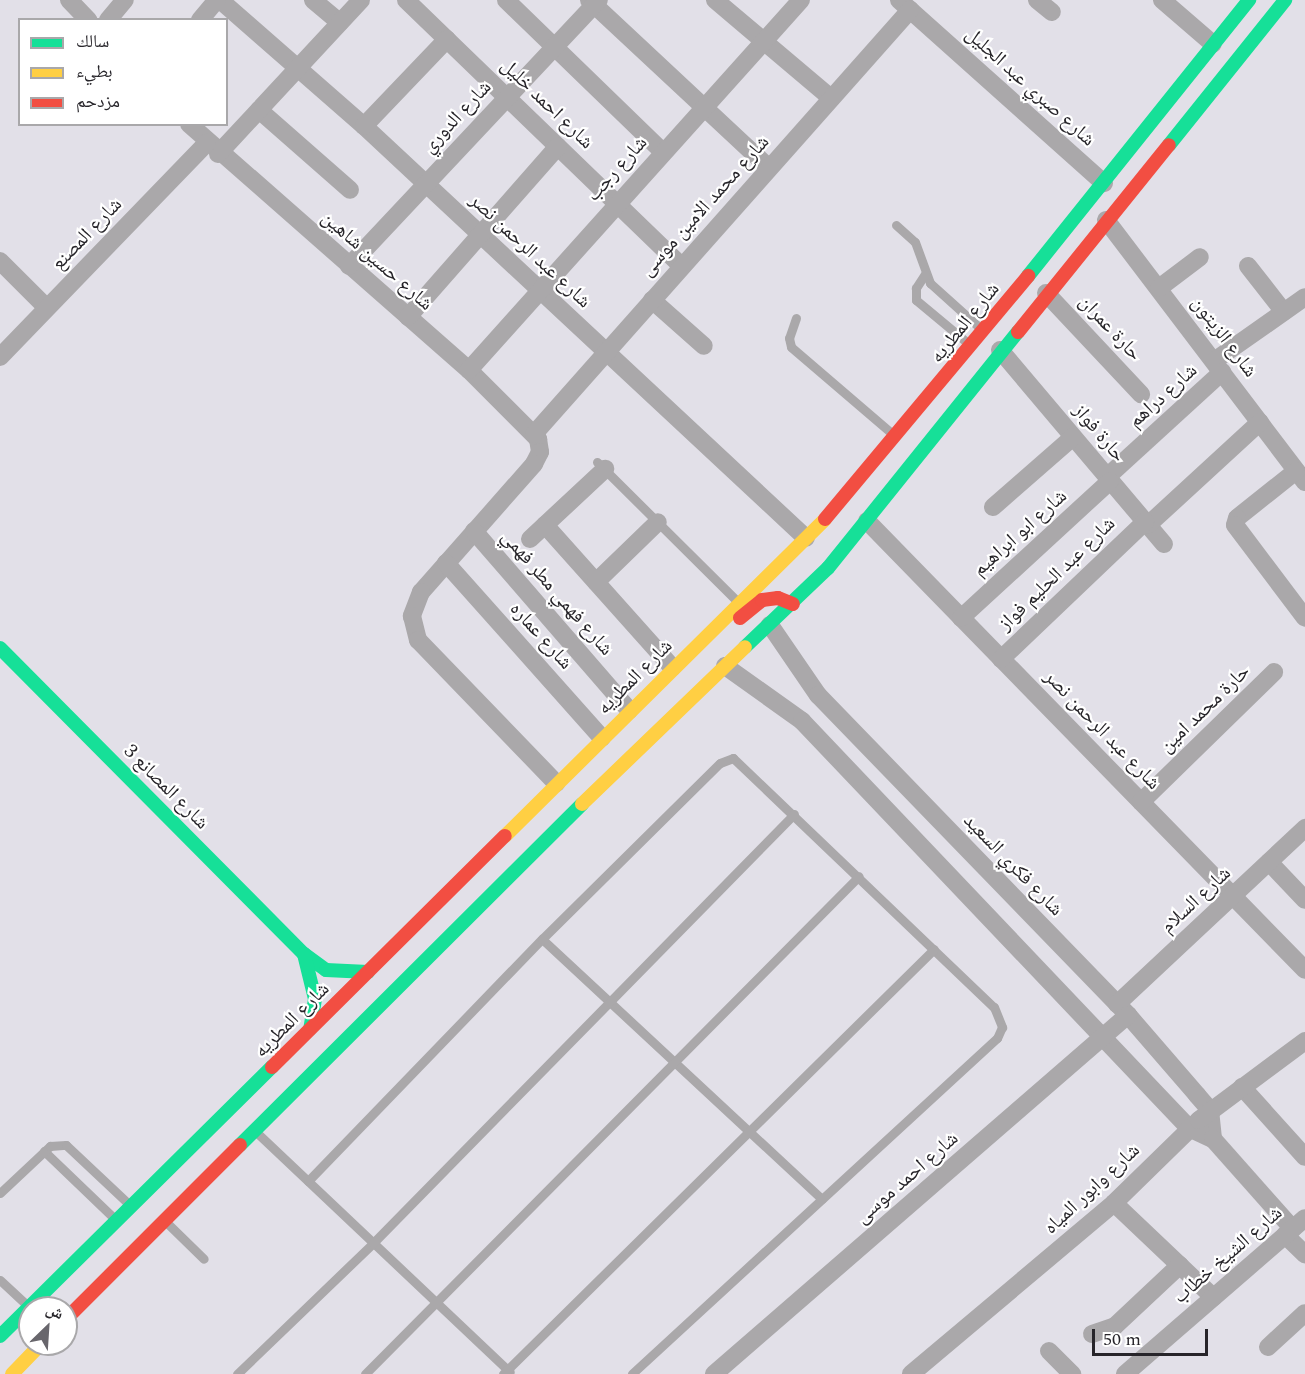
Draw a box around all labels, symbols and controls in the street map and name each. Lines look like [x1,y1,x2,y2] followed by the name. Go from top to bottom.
[18,18,228,126] legend
[960,22,1100,152] street label: شارع صبري عبد الجليل
[76,28,109,55] text: سالك
[496,54,598,154] street label: شارع احمد خليل
[76,58,113,85] text: بطيء
[417,76,497,158] street label: شارع الدوري
[76,88,120,115] text: مزدحم
[635,130,775,282] street label: شارع محمد الامين موسى
[581,131,653,207] street label: شارع رجب
[464,189,596,313] street label: شارع عبد الرحمن نصر
[47,193,127,275] street label: شارع المصنع
[316,206,438,316] street label: شارع حسين شاهين
[925,278,1005,368] street label: شارع المطريه
[1073,290,1147,366] street label: حارة عمران
[1186,292,1262,382] street label: شارع الزيتون
[1124,359,1202,433] street label: شارع دراهم
[1068,399,1130,467] street label: حارة فواز
[968,484,1072,582] street label: شارع ابو ابراهيم
[993,512,1121,636] street label: شارع عبد الحليم فواز
[496,525,618,661] street label: شارع فهمي مطر فهمي
[505,597,577,675] street label: شارع عماره
[592,634,678,720] street label: شارع المطريه
[1155,660,1255,758] street label: حارة محمد امين
[1039,665,1165,795] street label: شارع عبد الرحمن نصر
[118,739,214,835] street label: شارع المصانع 3
[958,809,1068,921] street label: شارع فكري السعيد
[1156,861,1236,939] street label: شارع السلام
[249,977,335,1063] street label: شارع المطريه
[851,1127,963,1229] street label: شارع احمد موسى
[1039,1138,1145,1240] street label: شارع وابور المياه
[1169,1201,1287,1309] street label: شارع الشيخ خطاب
[18,1296,78,1356] north arrow
[42,1297,68,1326] text: ش
[1095,1317,1210,1355] scale bar
[1103,1326,1141,1353] text: 50 m

